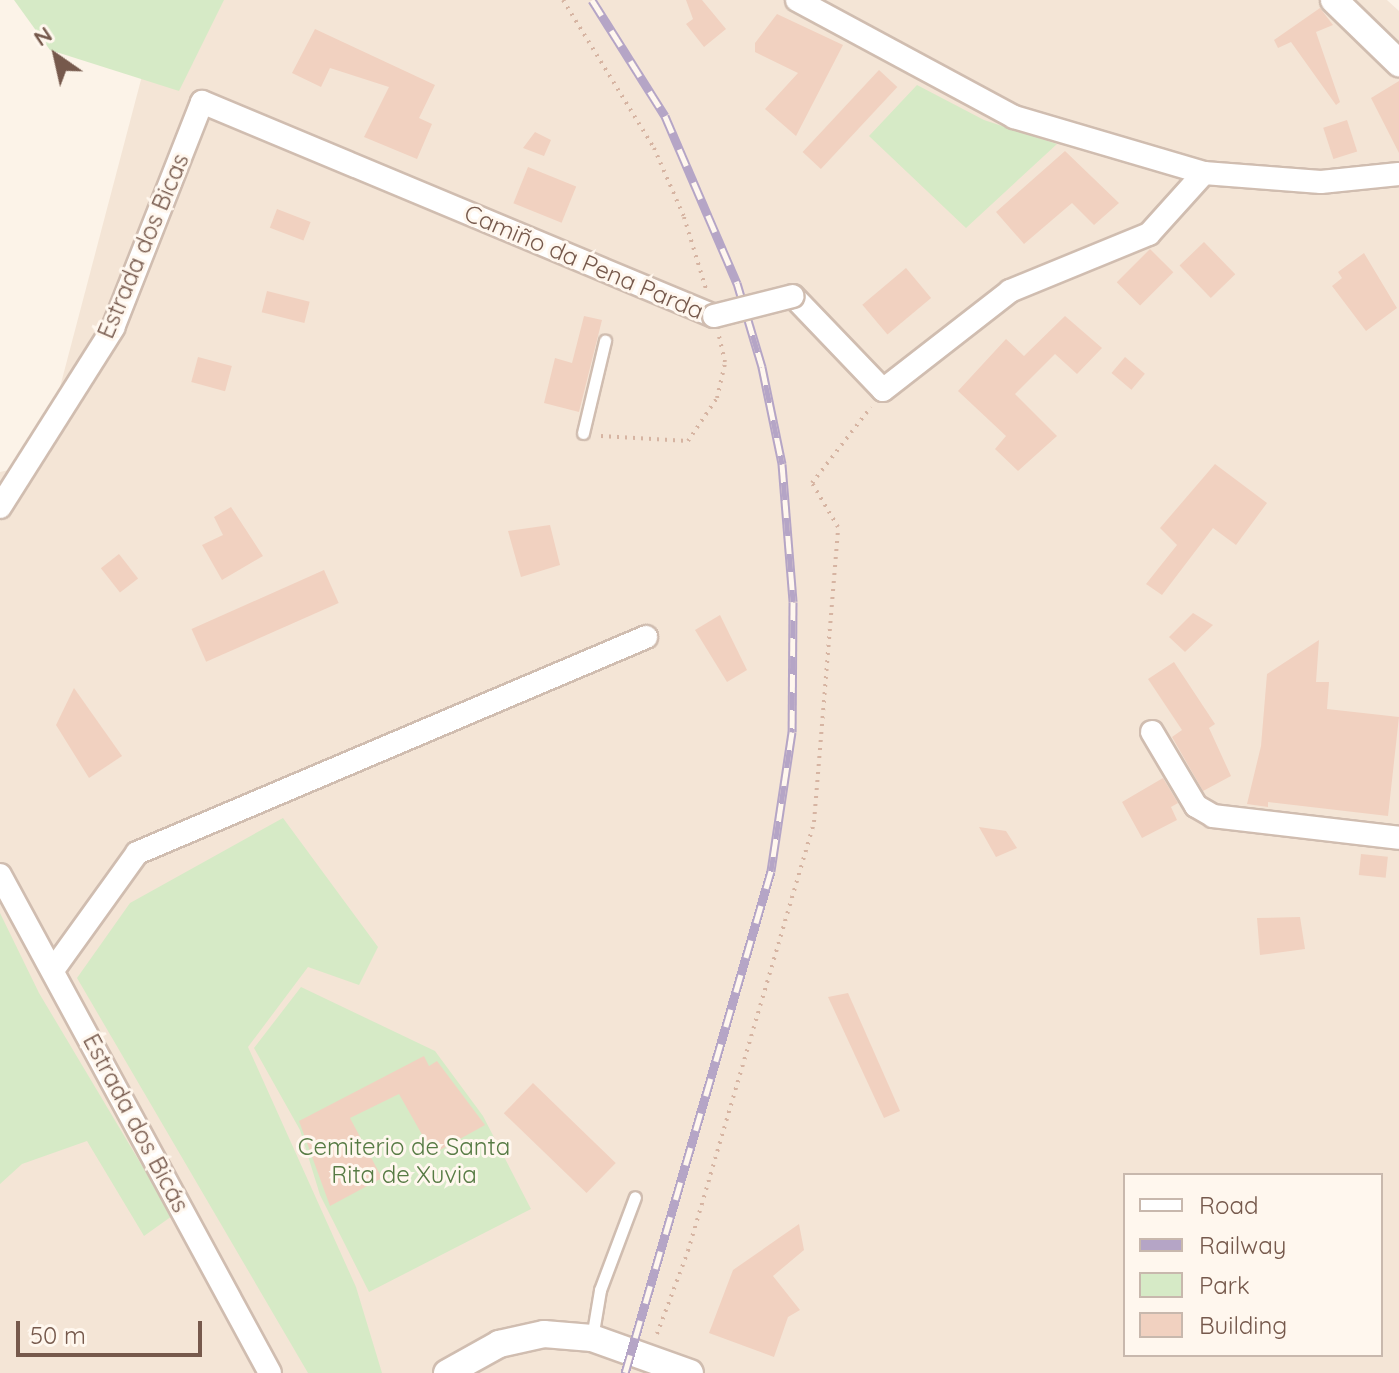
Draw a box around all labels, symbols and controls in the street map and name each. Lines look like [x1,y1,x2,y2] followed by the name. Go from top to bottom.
[16,16,96,96] north arrow
[28,20,57,52] text: N
[91,149,195,343] street label: Estrada dos Bicas
[460,199,708,325] street label: Camiño da Pena Parda
[77,1029,195,1217] street label: Estrada dos Bicás
[298,1133,510,1189] park label: Cemiterio de Santa Rita de Xuvia
[1123,1173,1383,1357] legend
[1199,1190,1259,1220] text: Road
[1199,1230,1286,1260] text: Railway
[1199,1270,1250,1300] text: Park
[20,1305,206,1355] scale bar
[1199,1310,1287,1340] text: Building
[30,1320,86,1350] text: 50 m

